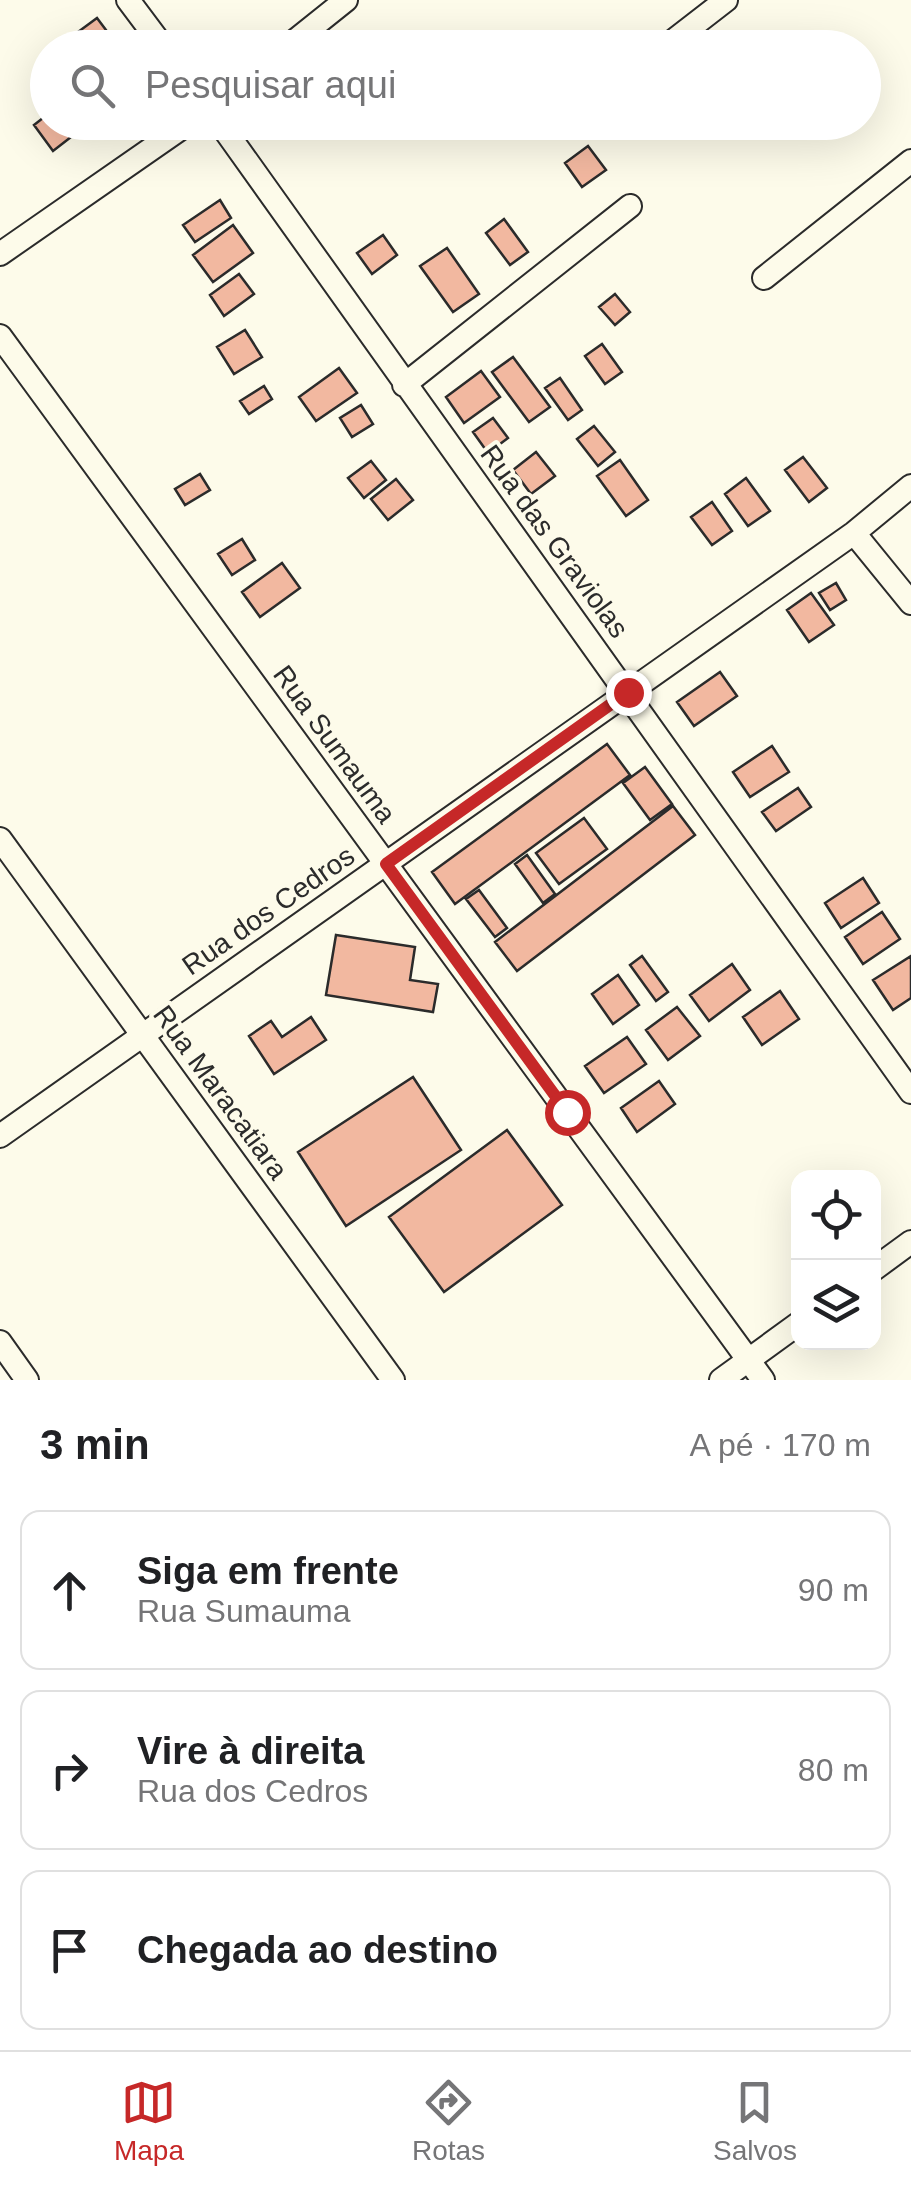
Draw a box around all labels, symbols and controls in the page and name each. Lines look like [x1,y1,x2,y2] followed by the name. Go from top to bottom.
[30,30,881,140] search box
[65,58,120,113] icon: search
[145,64,396,106] text: Pesquisar aqui
[474,439,635,644] street label: Rua das Graviolas
[267,660,402,829] street label: Rua Sumauma
[606,670,652,716] route end
[177,840,360,981] street label: Rua dos Cedros
[147,999,294,1185] street label: Rua Maracatiara
[545,1090,591,1136] route start
[791,1170,881,1350] map controls
[791,1170,881,1260] button: locate
[791,1260,881,1350] button: layers
[40,1421,150,1468] text: 3 min
[690,1427,871,1463] text: A pé · 170 m
[137,1550,399,1592] text: Siga em frente
[42,1563,97,1618] icon: ahead
[798,1572,869,1608] text: 90 m
[137,1593,350,1629] text: Rua Sumauma
[137,1730,364,1772] text: Vire à direita
[42,1743,97,1798] icon: right
[798,1752,869,1788] text: 80 m
[137,1773,368,1809] text: Rua dos Cedros
[42,1923,97,1978] icon: arrive
[137,1929,498,1971] text: Chegada ao destino
[114,2075,184,2167] tab: Mapa
[412,2075,485,2167] tab: Rotas
[713,2075,797,2167] tab: Salvos

